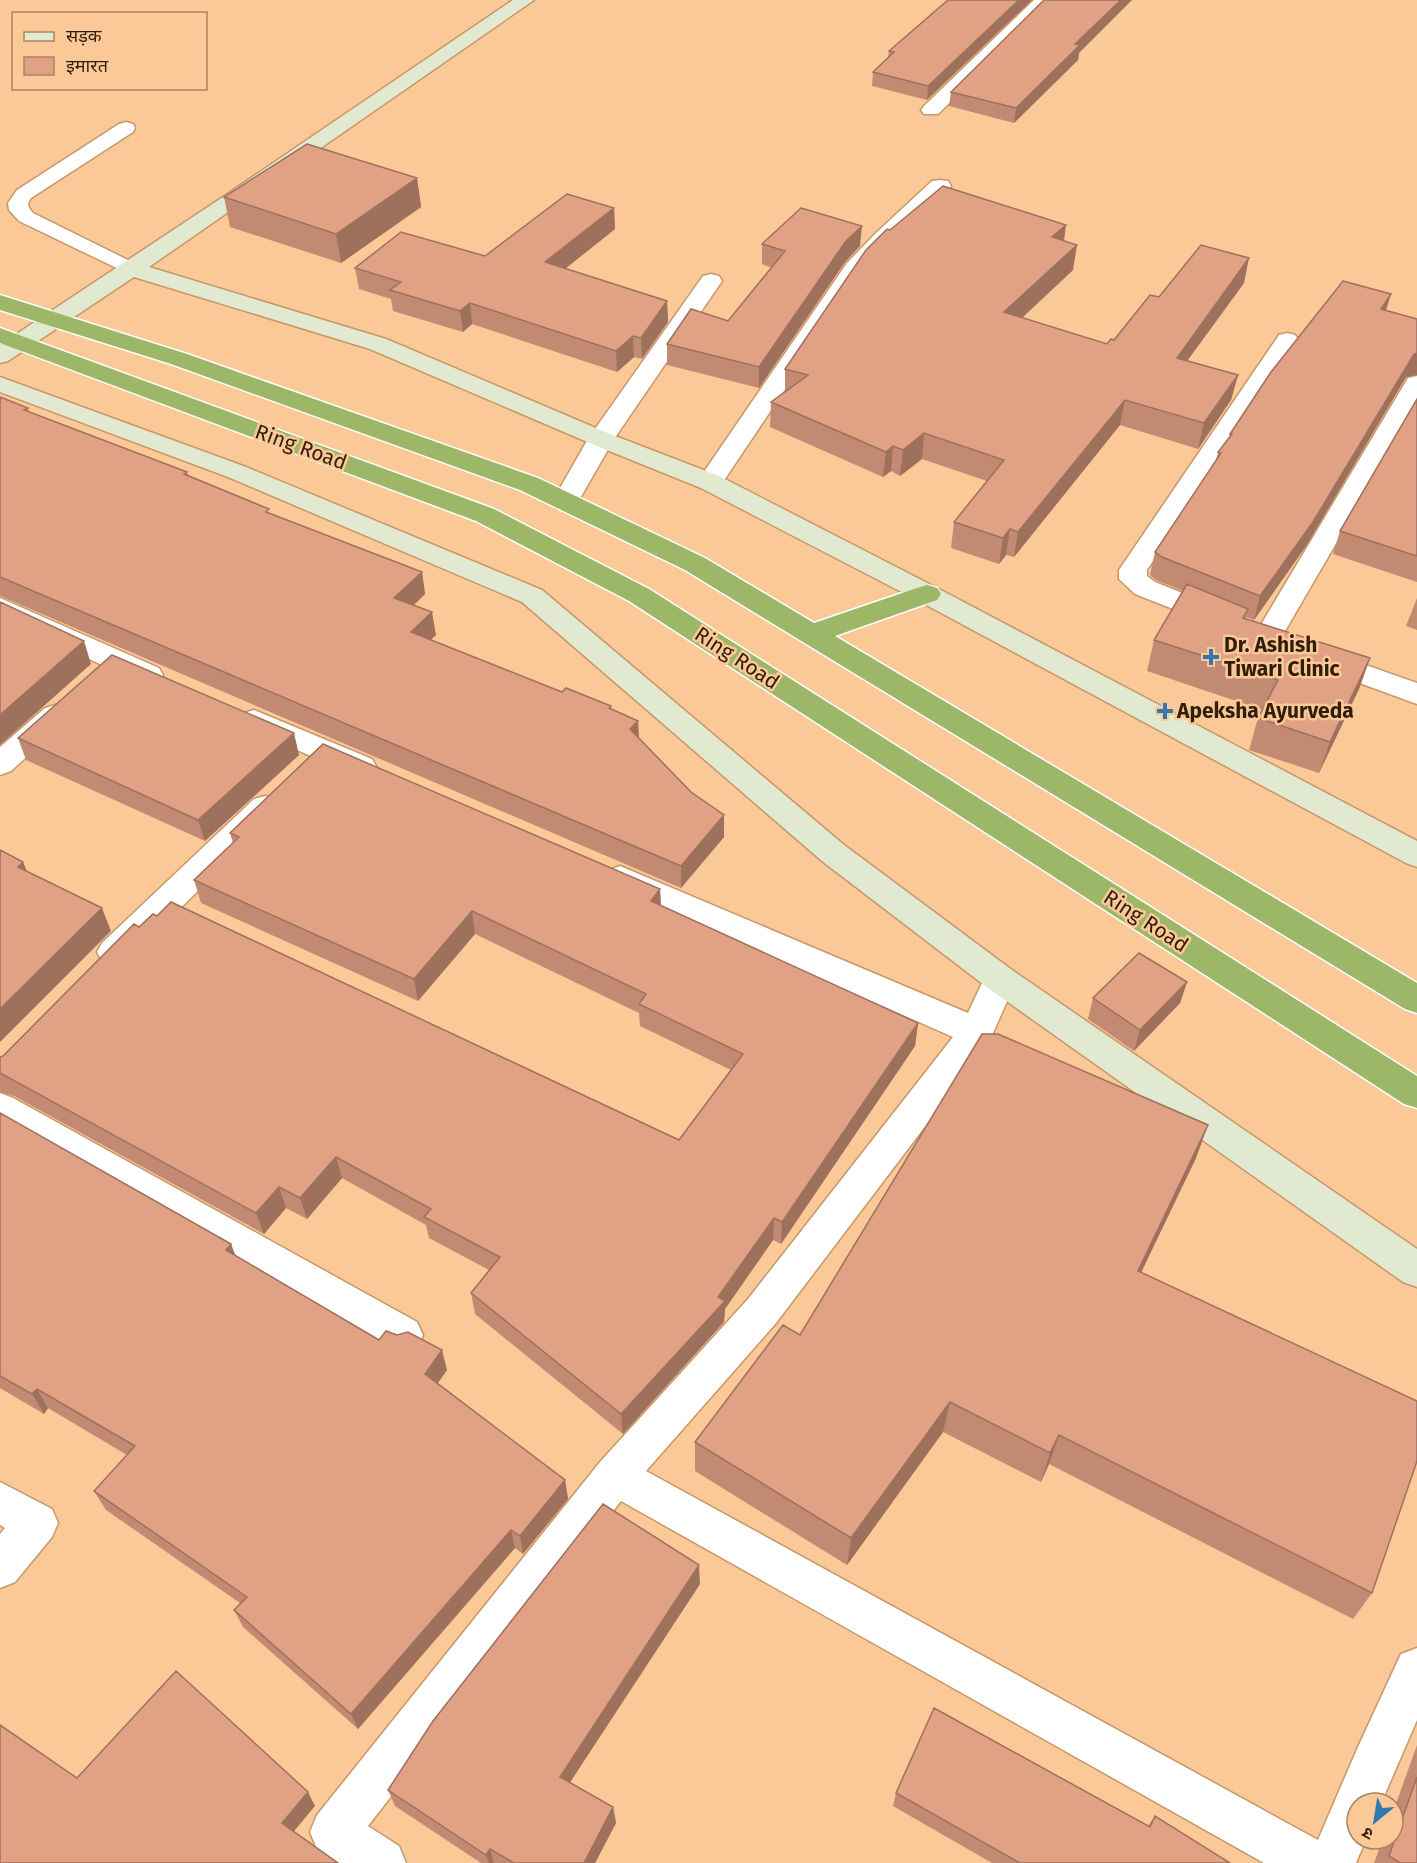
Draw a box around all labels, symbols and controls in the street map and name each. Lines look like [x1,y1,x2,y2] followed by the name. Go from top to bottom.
[12,12,207,90] legend
[66,25,103,47] text: सड़क
[66,55,109,77] text: इमारत
[252,418,350,476] street label: Ring Road
[690,621,784,695] street label: Ring Road
[1224,632,1340,682] place label: Dr. Ashish Tiwari Clinic
[1202,648,1220,666] marker: Dr. Ashish Tiwari Clinic
[1176,698,1354,724] place label: Apeksha Ayurveda
[1158,704,1172,718] marker: Apeksha Ayurveda
[1099,884,1193,958] street label: Ring Road
[1345,1791,1405,1851] north arrow
[1358,1823,1377,1844] text: उ

